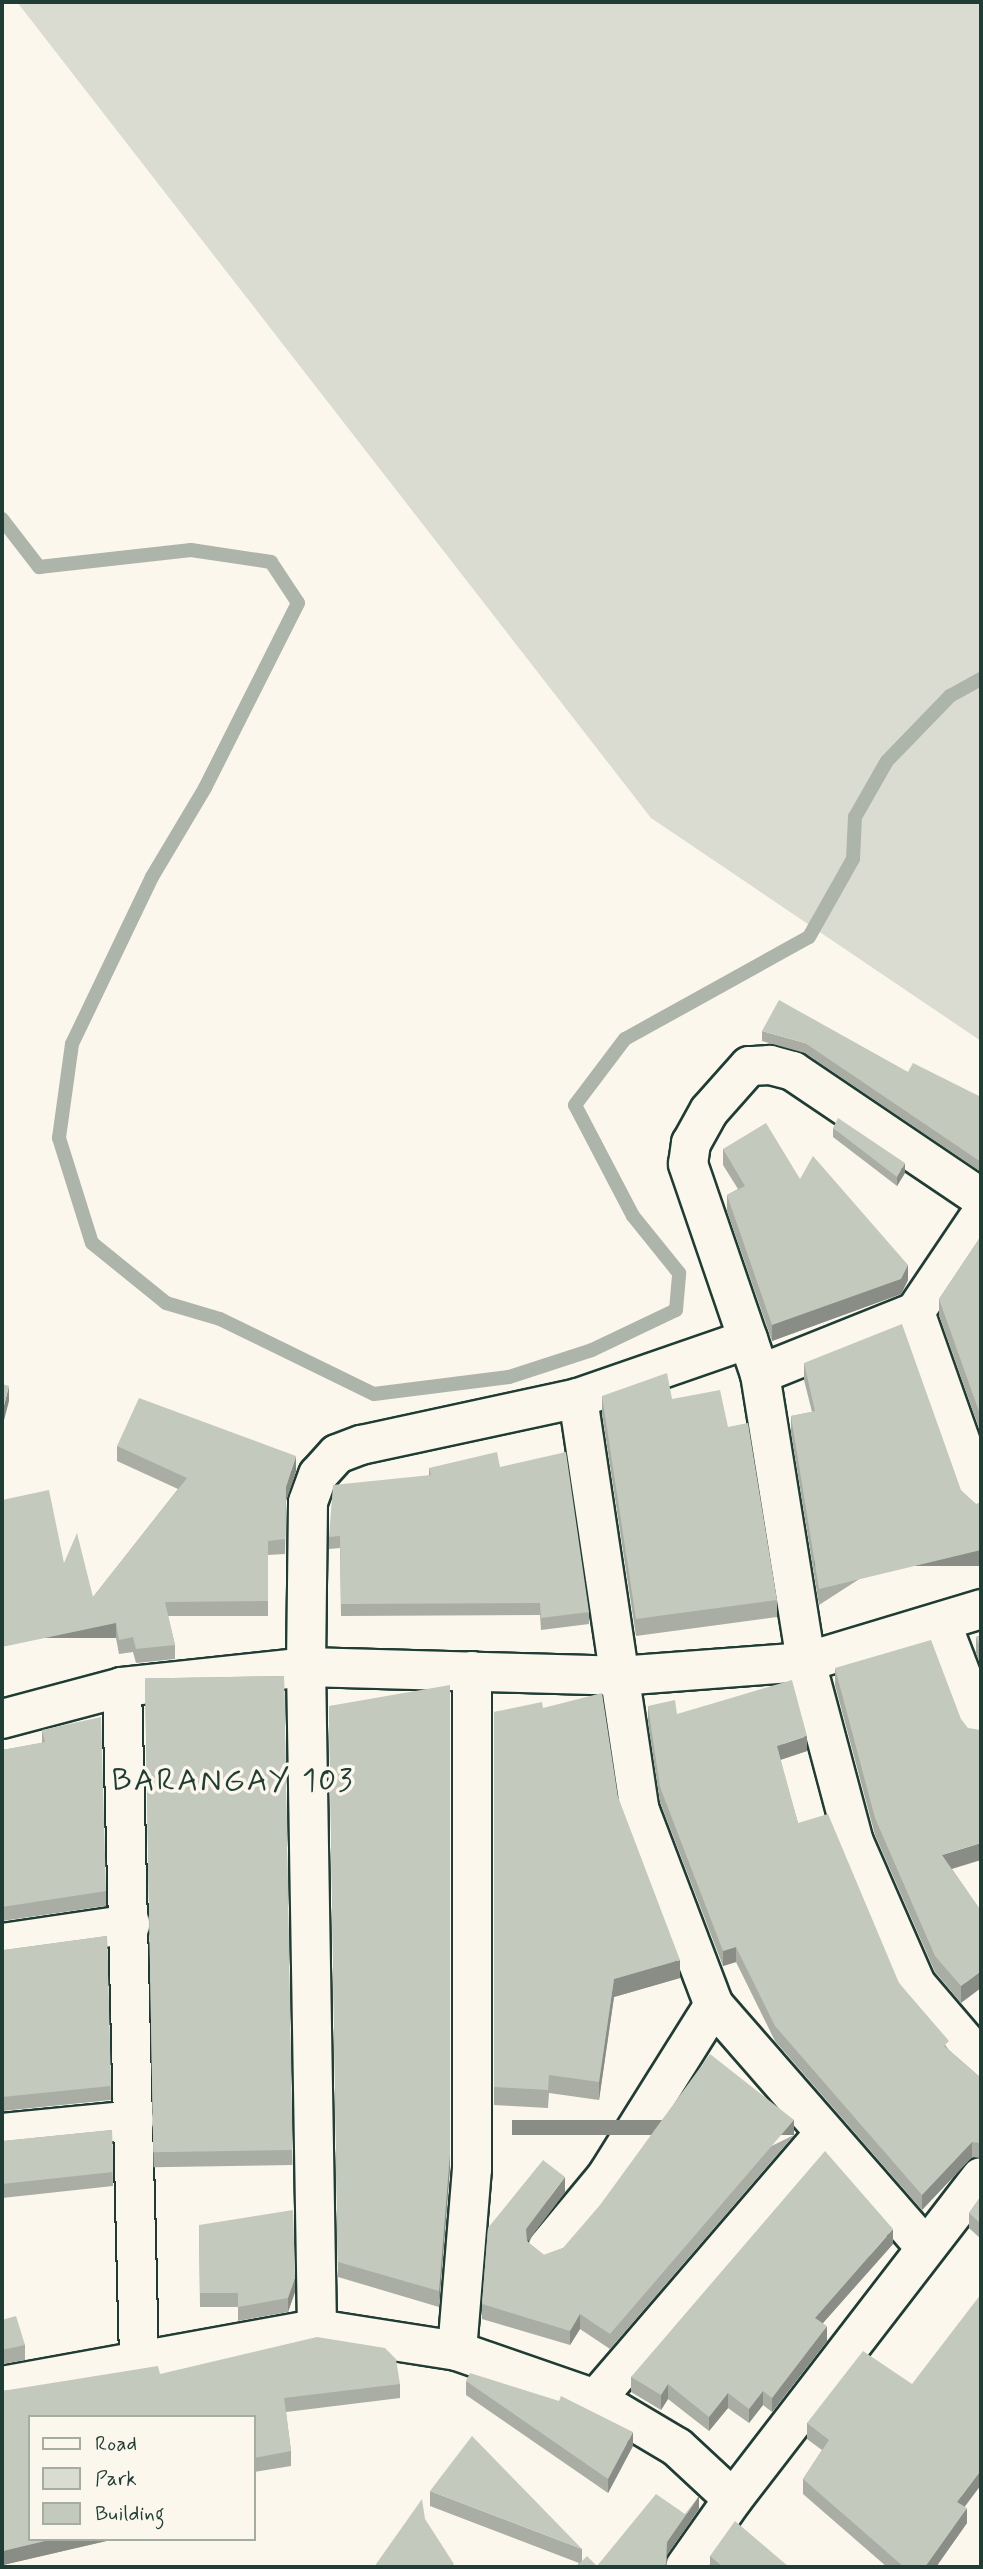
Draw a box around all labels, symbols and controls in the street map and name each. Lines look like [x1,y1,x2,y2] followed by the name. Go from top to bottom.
[116,1762,350,1800] district label: BARANGAY 103
[28,2415,256,2541] legend
[95,2430,137,2458] text: Road
[95,2465,137,2493] text: Park
[95,2500,165,2528] text: Building

